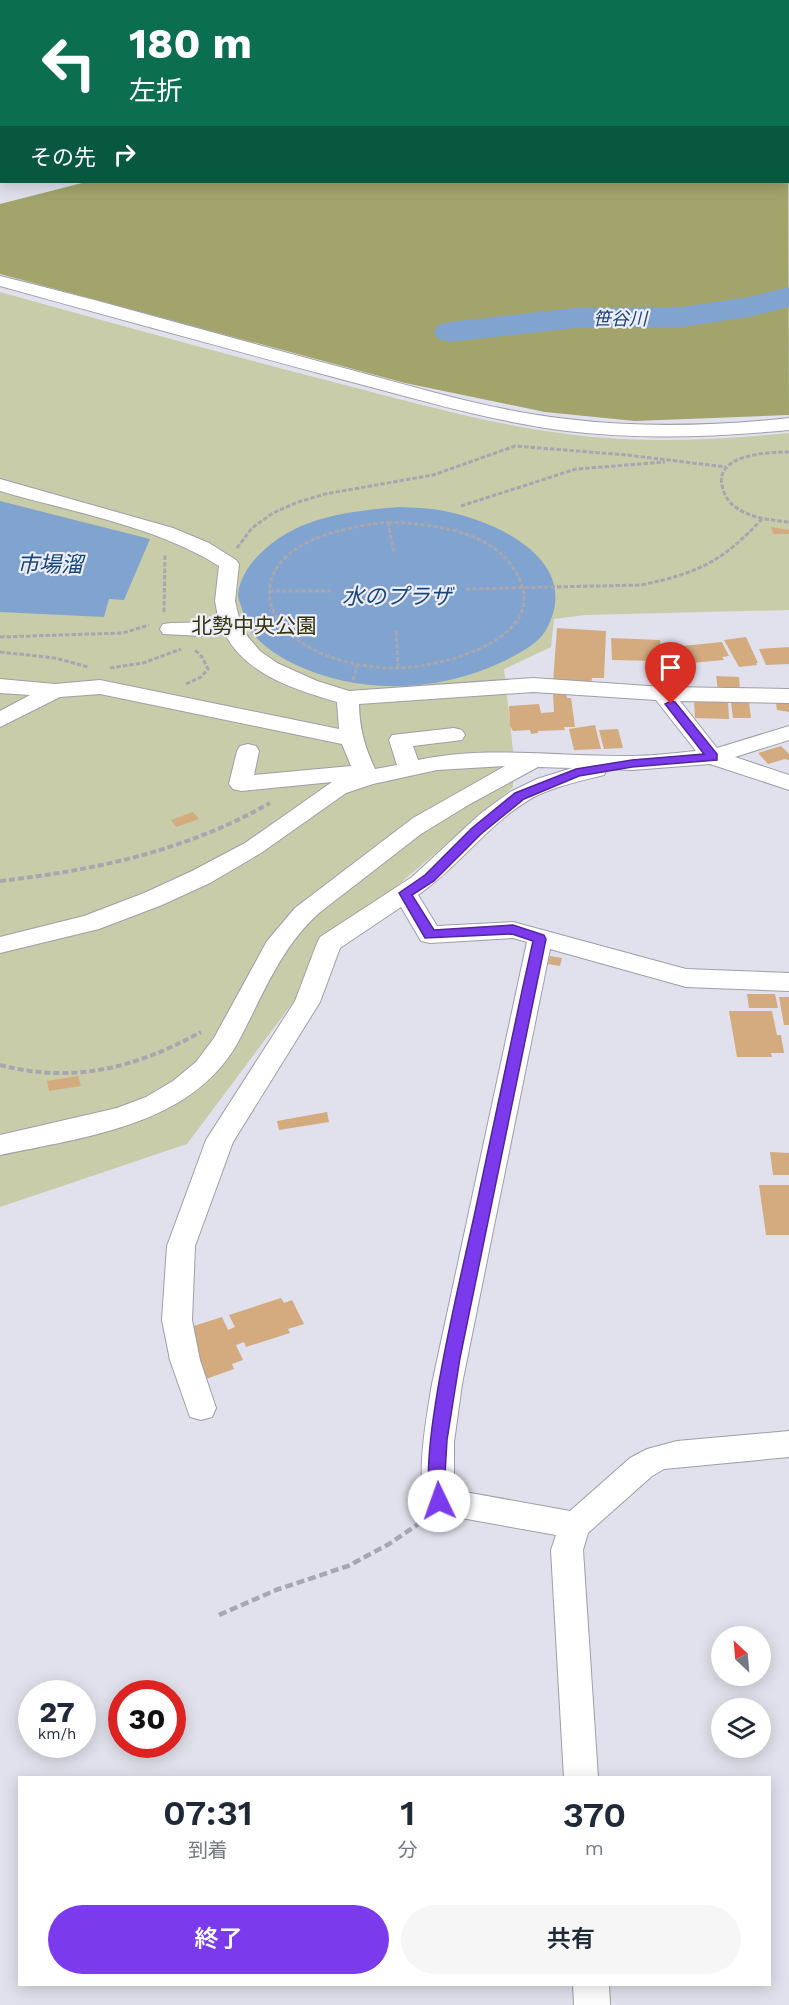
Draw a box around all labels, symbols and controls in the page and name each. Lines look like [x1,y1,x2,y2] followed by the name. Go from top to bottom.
[129,19,252,68] text: 180 m
[30,24,108,102] icon: left
[129,75,183,107] text: 左折
[108,138,141,171] icon: right
[30,145,96,170] text: その先
[593,308,649,329] water label: 笹谷川
[17,552,86,577] water label: 市場溜
[342,584,455,609] water label: 水のプラザ
[191,613,317,638] park label: 北勢中央公園
[645,642,696,704] pin
[654,651,687,684] icon: arrive
[407,1469,471,1533] position arrow
[711,1626,771,1686] north arrow
[711,1626,771,1758] map controls
[108,1680,186,1758] speed limit sign: 30
[39,1694,75,1729] text: 27
[711,1698,771,1758] button: layers
[38,1725,76,1743] text: km/h
[163,1792,253,1834] text: 07:31
[400,1792,415,1834] text: 1
[563,1794,626,1836] text: 370
[585,1836,604,1860] text: m
[188,1838,228,1862] text: 到着
[398,1838,418,1862] text: 分
[48,1905,389,1974] button: 終了
[401,1905,741,1974] button: 共有

